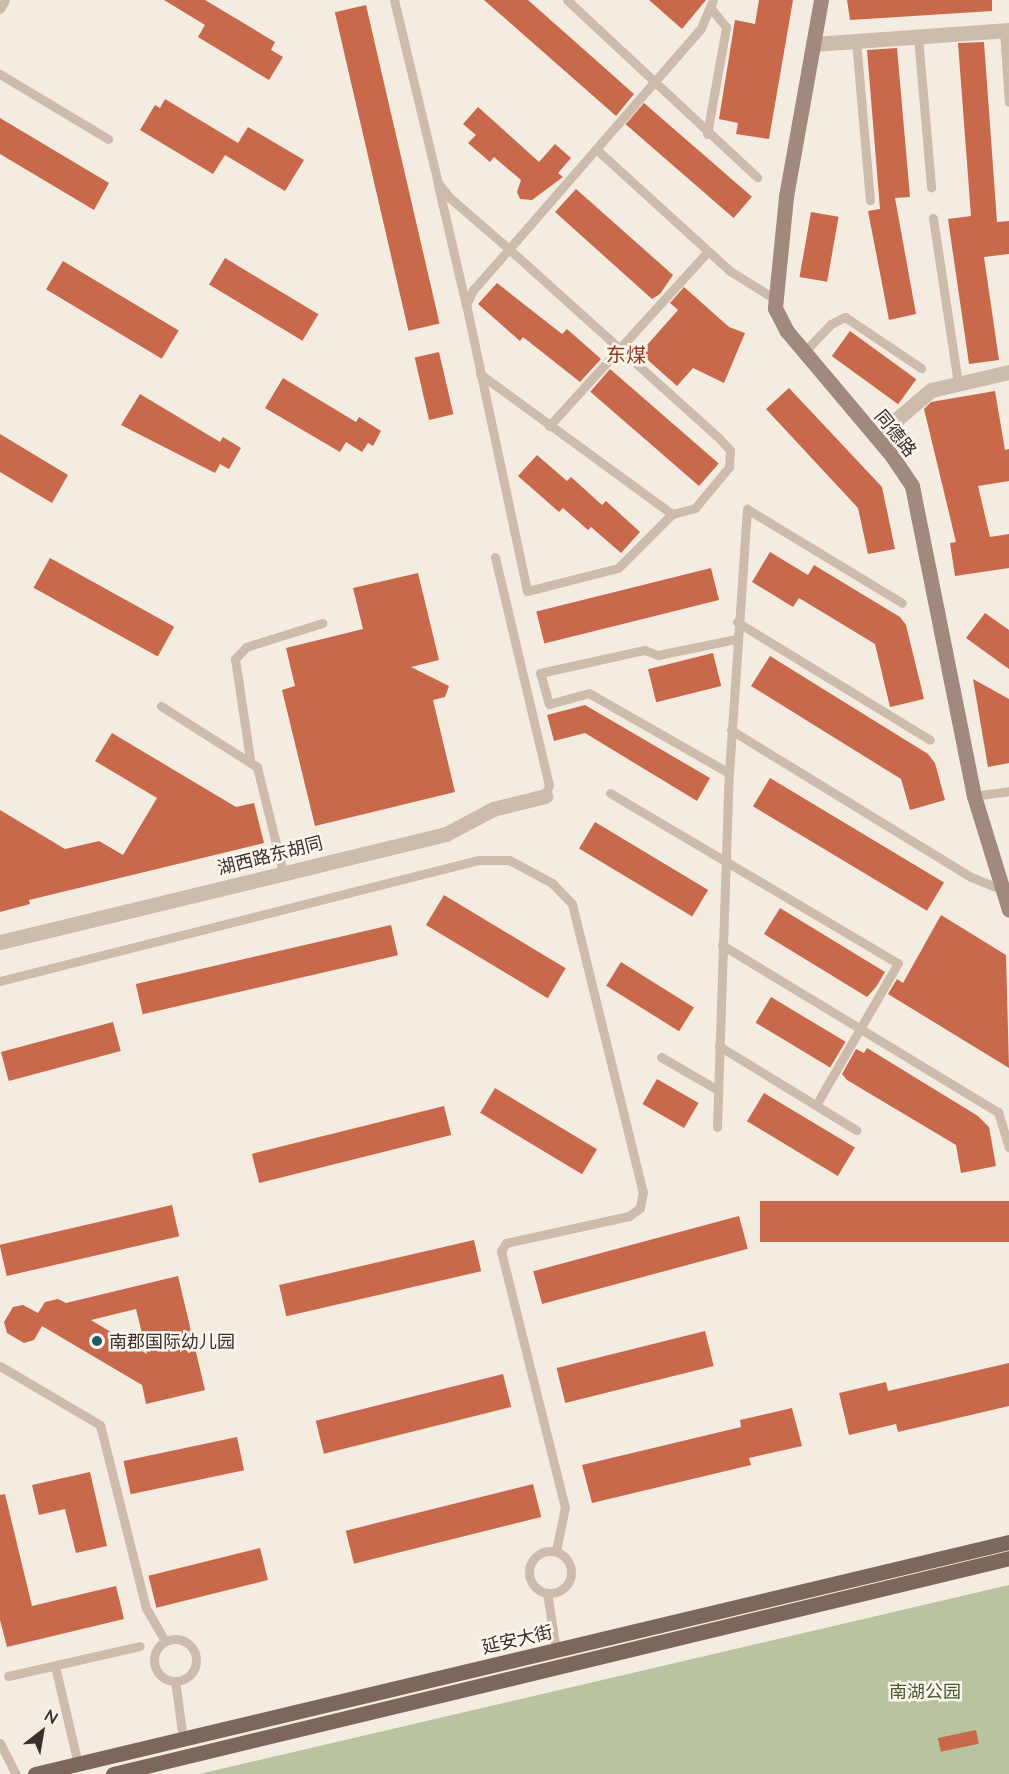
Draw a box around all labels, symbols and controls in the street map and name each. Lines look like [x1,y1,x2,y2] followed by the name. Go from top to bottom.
[606,342,646,366] district label: 东煤
[871,405,921,461] street label: 同德路
[215,831,325,879] street label: 湖西路东胡同
[109,1330,235,1352] place label: 南郡国际幼儿园
[90,1334,104,1348] marker: 南郡国际幼儿园
[479,1620,555,1658] street label: 延安大街
[889,1680,961,1702] park label: 南湖公园
[12,1702,72,1762] north arrow
[41,1705,62,1727] text: N

